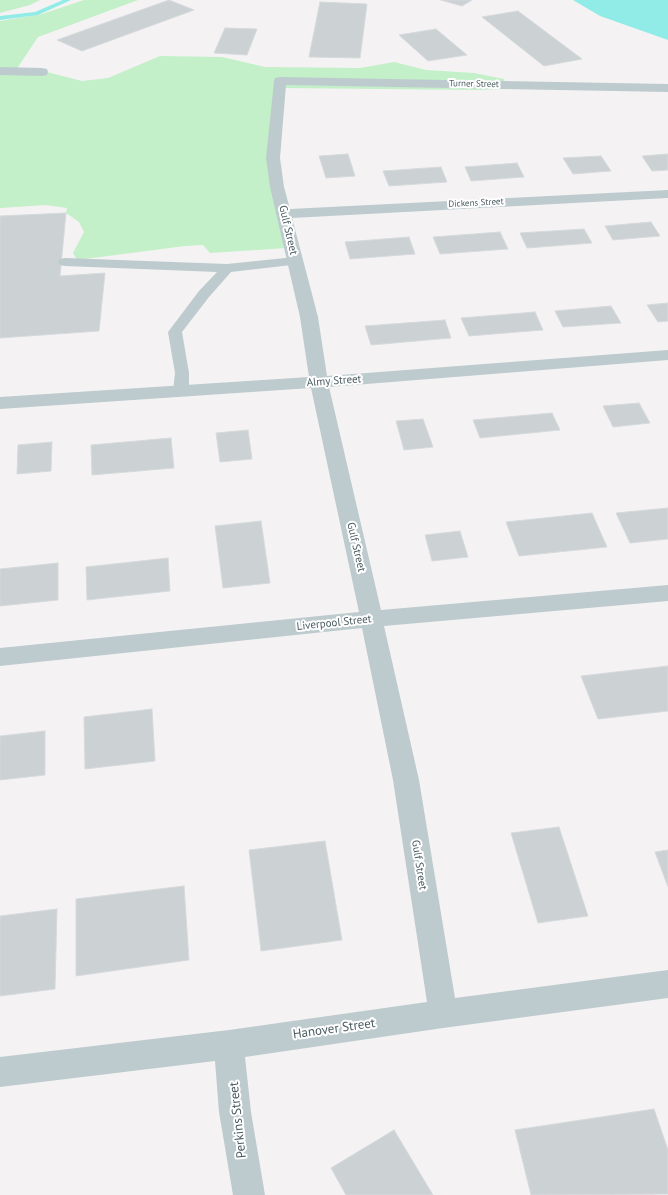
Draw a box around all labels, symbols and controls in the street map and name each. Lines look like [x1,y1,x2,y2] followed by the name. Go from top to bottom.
[449,78,499,90] street label: Turner Street
[448,196,504,210] street label: Dickens Street
[276,204,300,256] street label: Gulf Street
[306,373,362,389] street label: Almy Street
[344,521,368,573] street label: Gulf Street
[296,613,372,633] street label: Liverpool Street
[409,839,429,891] street label: Gulf Street
[292,1016,376,1042] street label: Hanover Street
[226,1081,250,1159] street label: Perkins Street

